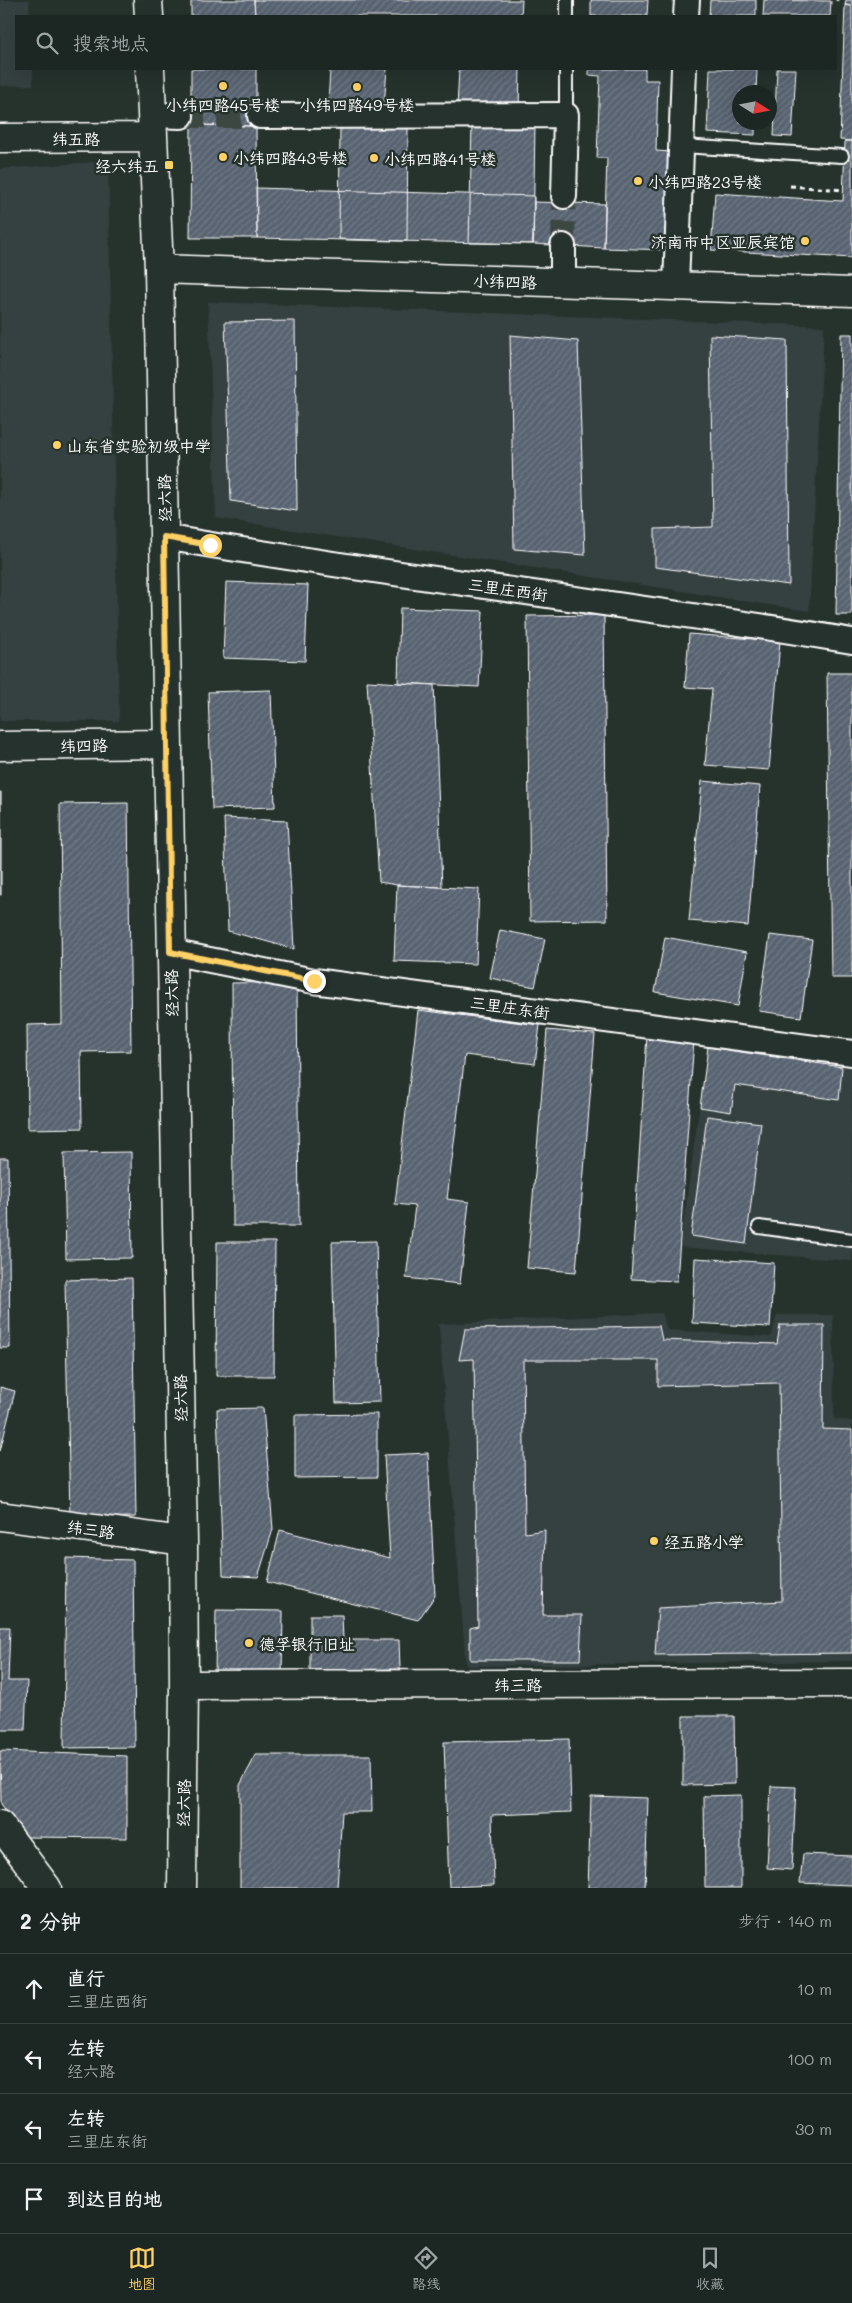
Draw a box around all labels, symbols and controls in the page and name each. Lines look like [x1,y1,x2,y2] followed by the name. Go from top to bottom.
[15,15,837,70] search box
[33,29,61,57] icon: search
[73,30,149,55] text: 搜索地点
[217,80,229,92] marker: 小纬四路45号楼
[351,81,363,93] marker: 小纬四路49号楼
[732,85,777,130] north arrow
[166,94,280,115] place label: 小纬四路45号楼
[300,94,414,115] place label: 小纬四路49号楼
[52,128,100,149] street label: 纬五路
[233,147,348,168] place label: 小纬四路43号楼
[384,148,497,169] place label: 小纬四路41号楼
[217,151,229,163] marker: 小纬四路43号楼
[368,152,380,164] marker: 小纬四路41号楼
[95,155,159,176] place label: 经六纬五
[163,159,175,171] marker: 经六纬五
[648,171,762,192] place label: 小纬四路23号楼
[632,175,644,187] marker: 小纬四路23号楼
[651,231,795,252] place label: 济南市中区亚辰宾馆
[799,235,811,247] marker: 济南市中区亚辰宾馆
[473,269,537,293] street label: 小纬四路
[67,435,211,456] place label: 山东省实验初级中学
[51,439,63,451] marker: 山东省实验初级中学
[153,474,175,522] street label: 经六路
[199,534,222,557] route start
[467,573,549,605] street label: 三里庄西街
[60,734,108,756] street label: 纬四路
[160,969,182,1017] street label: 经六路
[303,970,326,993] route end
[469,991,551,1023] street label: 三里庄东街
[169,1374,191,1422] street label: 经六路
[66,1515,116,1543] street label: 纬三路
[664,1531,744,1552] place label: 经五路小学
[648,1535,660,1547] marker: 经五路小学
[259,1633,355,1654] place label: 德孚银行旧址
[243,1637,255,1649] marker: 德孚银行旧址
[494,1674,542,1695] street label: 纬三路
[172,1779,194,1827] street label: 经六路
[20,1907,81,1934] text: 2 分钟
[738,1910,832,1931] text: 步行 · 140 m
[67,1965,105,1990] text: 直行
[20,1975,48,2003] icon: ahead
[797,1978,832,1999] text: 10 m
[67,1990,147,2011] text: 三里庄西街
[67,2035,105,2060] text: 左转
[20,2045,48,2073] icon: left
[787,2048,832,2069] text: 100 m
[67,2060,115,2081] text: 经六路
[67,2105,105,2130] text: 左转
[20,2115,48,2143] icon: left
[795,2118,832,2139] text: 30 m
[67,2130,147,2151] text: 三里庄东街
[20,2185,48,2213] icon: arrive
[67,2186,162,2211] text: 到达目的地
[128,2244,156,2293] tab: 地图
[412,2244,440,2293] tab: 路线
[696,2244,724,2293] tab: 收藏

